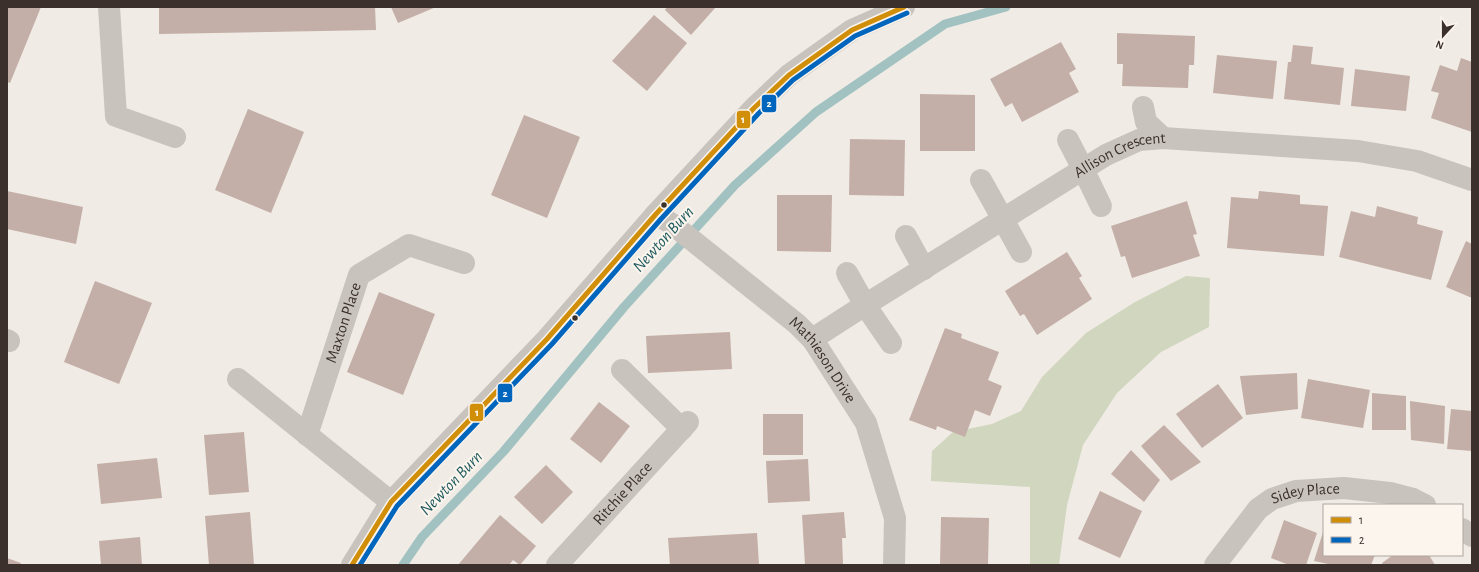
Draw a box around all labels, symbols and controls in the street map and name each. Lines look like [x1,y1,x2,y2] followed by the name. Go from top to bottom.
[1423,16,1463,56] north arrow
[1434,38,1445,51] text: N
[761,94,777,113] line badge: 2
[766,98,772,109] text: 2
[736,110,751,129] line badge: 1
[741,114,745,125] text: 1
[1071,130,1166,181] street label: Allison Crescent
[659,200,669,210] unlabelled marker
[629,203,697,275] water label: Newton Burn
[323,281,364,365] street label: Maxton Place
[570,313,580,323] unlabelled marker
[786,313,859,406] street label: Mathieson Drive
[497,383,513,403] line badge: 2
[502,388,508,399] text: 2
[469,403,484,422] line badge: 1
[475,407,479,418] text: 1
[416,448,486,518] water label: Newton Burn
[590,459,655,528] street label: Ritchie Place
[1269,480,1340,507] street label: Sidey Place
[1323,504,1463,556] legend
[1359,514,1363,526] text: 1
[1359,534,1365,546] text: 2

